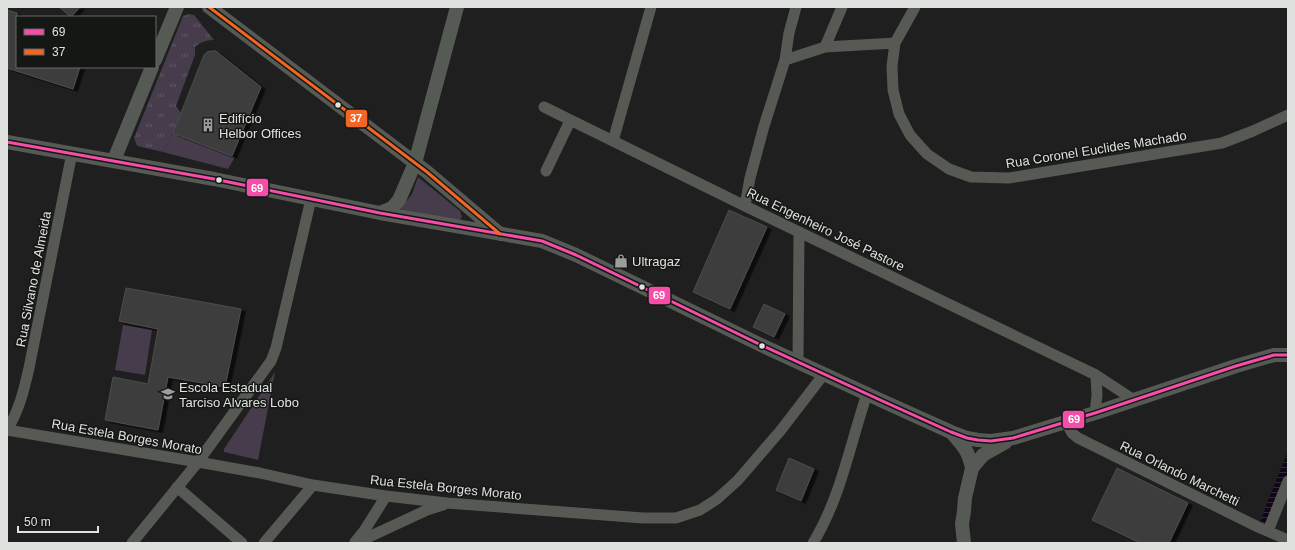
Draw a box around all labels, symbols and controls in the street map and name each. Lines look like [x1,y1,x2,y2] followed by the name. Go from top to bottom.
[16,16,156,68] legend
[52,25,66,39] text: 69
[52,45,66,59] text: 37
[333,100,343,110] unlabelled marker
[345,109,368,128] line badge: 37
[219,111,302,141] place label: Edifício Helbor Offices
[350,112,362,124] text: 37
[200,117,216,133] building icon: Edifício Helbor Offices
[1005,128,1188,171] street label: Rua Coronel Euclides Machado
[214,175,224,185] unlabelled marker
[246,178,269,197] line badge: 69
[251,182,263,194] text: 69
[745,185,907,274] street label: Rua Engenheiro José Pastore
[13,209,54,348] street label: Rua Silvano de Almeida
[613,253,629,269] shop icon: Ultragaz
[632,254,680,269] place label: Ultragaz
[637,282,647,292] unlabelled marker
[648,286,671,305] line badge: 69
[653,289,665,301] text: 69
[757,341,767,351] unlabelled marker
[179,380,299,410] place label: Escola Estadual Tarciso Alvares Lobo
[160,386,176,402] school or university icon: Escola Estadual Tarciso Alvares Lobo
[1062,410,1085,429] line badge: 69
[1068,413,1080,425] text: 69
[51,416,203,457] street label: Rua Estela Borges Morato
[1118,438,1242,509] street label: Rua Orlando Marchetti
[369,472,523,503] street label: Rua Estela Borges Morato
[18,508,98,534] scale bar
[24,515,51,529] text: 50 m

